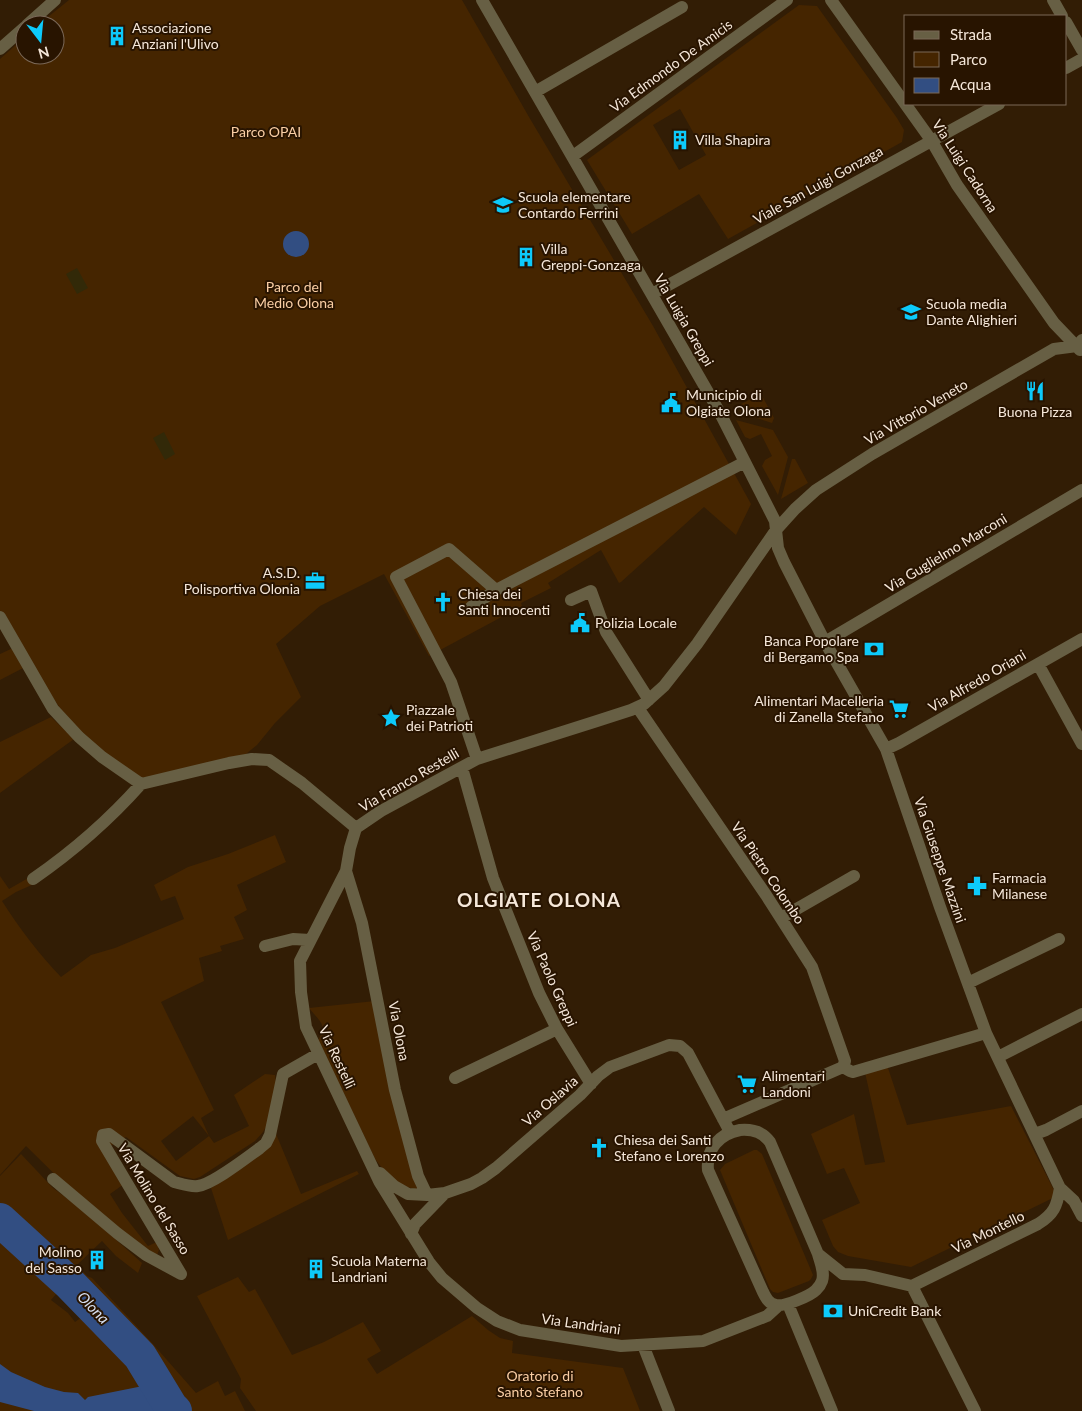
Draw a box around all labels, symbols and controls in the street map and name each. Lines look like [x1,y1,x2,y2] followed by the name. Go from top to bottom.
[15,15,65,65] north arrow
[606,15,735,116] street label: Via Edmondo De Amicis
[904,15,1067,105] legend
[132,19,219,52] place label: Associazione Anziani l'Ulivo
[106,25,128,47] building icon: Associazione Anziani l'Ulivo
[950,25,992,43] text: Strada
[36,43,51,63] text: N
[950,50,987,68] text: Parco
[950,75,991,93] text: Acqua
[929,116,1002,215] street label: Via Luigi Cadorna
[231,123,301,140] park label: Parco OPAI
[669,129,691,151] building icon: Villa Shapira
[695,131,770,148] place label: Villa Shapira
[750,142,886,227] street label: Viale San Luigi Gonzaga
[518,188,631,221] place label: Scuola elementare Contardo Ferrini
[492,194,514,216] school or university icon: Scuola elementare Contardo Ferrini
[541,240,641,273] place label: Villa Greppi-Gonzaga
[515,246,537,268] building icon: Villa Greppi-Gonzaga
[651,271,718,369] street label: Via Luigia Greppi
[254,278,334,311] park label: Parco del Medio Olona
[926,295,1017,328] place label: Scuola media Dante Alighieri
[900,301,922,323] school or university icon: Scuola media Dante Alighieri
[861,375,971,448] street label: Via Vittorio Veneto
[1024,380,1046,402] restaurant icon: Buona Pizza
[686,386,771,419] place label: Municipio di Olgiate Olona
[660,392,682,414] public building icon: Municipio di Olgiate Olona
[998,403,1072,420] place label: Buona Pizza
[882,509,1010,596] street label: Via Guglielmo Marconi
[184,564,300,597] place label: A.S.D. Polisportiva Olonia
[304,570,326,592] office icon: A.S.D. Polisportiva Olonia
[458,585,550,618] place label: Chiesa dei Santi Innocenti
[432,591,454,613] church icon: Chiesa dei Santi Innocenti
[569,612,591,634] public building icon: Polizia Locale
[595,614,677,631] place label: Polizia Locale
[763,632,859,665] place label: Banca Popolare di Bergamo Spa
[863,638,885,660] bank icon: Banca Popolare di Bergamo Spa
[925,646,1029,715] street label: Via Alfredo Oriani
[754,692,884,725] place label: Alimentari Macelleria di Zanella Stefano
[888,698,910,720] supermarket icon: Alimentari Macelleria di Zanella Stefano
[406,701,473,734] place label: Piazzale dei Patrioti
[380,707,402,729] place icon: Piazzale dei Patrioti
[356,744,462,815] street label: Via Franco Restelli
[911,795,970,925] street label: Via Giuseppe Mazzini
[728,818,809,927] street label: Via Pietro Colombo
[992,869,1047,902] place label: Farmacia Milanese
[966,875,988,897] pharmacy icon: Farmacia Milanese
[457,888,621,911] district label: OLGIATE OLONA
[524,928,581,1029] street label: Via Paolo Greppi
[385,1000,414,1062] street label: Via Olona
[315,1023,359,1091] street label: Via Restelli
[762,1067,825,1100] place label: Alimentari Landoni
[518,1072,581,1129] street label: Via Oslavia
[736,1073,758,1095] supermarket icon: Alimentari Landoni
[614,1131,725,1164] place label: Chiesa dei Santi Stefano e Lorenzo
[588,1137,610,1159] church icon: Chiesa dei Santi Stefano e Lorenzo
[115,1140,194,1257] street label: Via Molino del Sasso
[949,1207,1027,1256] street label: Via Montello
[25,1243,82,1276] place label: Molino del Sasso
[86,1249,108,1271] building icon: Molino del Sasso
[331,1252,427,1285] place label: Scuola Materna Landriani
[305,1258,327,1280] building icon: Scuola Materna Landriani
[74,1287,114,1327] water label: Olona
[822,1300,844,1322] bank icon: UniCredit Bank
[848,1302,942,1319] place label: UniCredit Bank
[540,1310,622,1337] street label: Via Landriani
[497,1367,583,1400] park label: Oratorio di Santo Stefano

